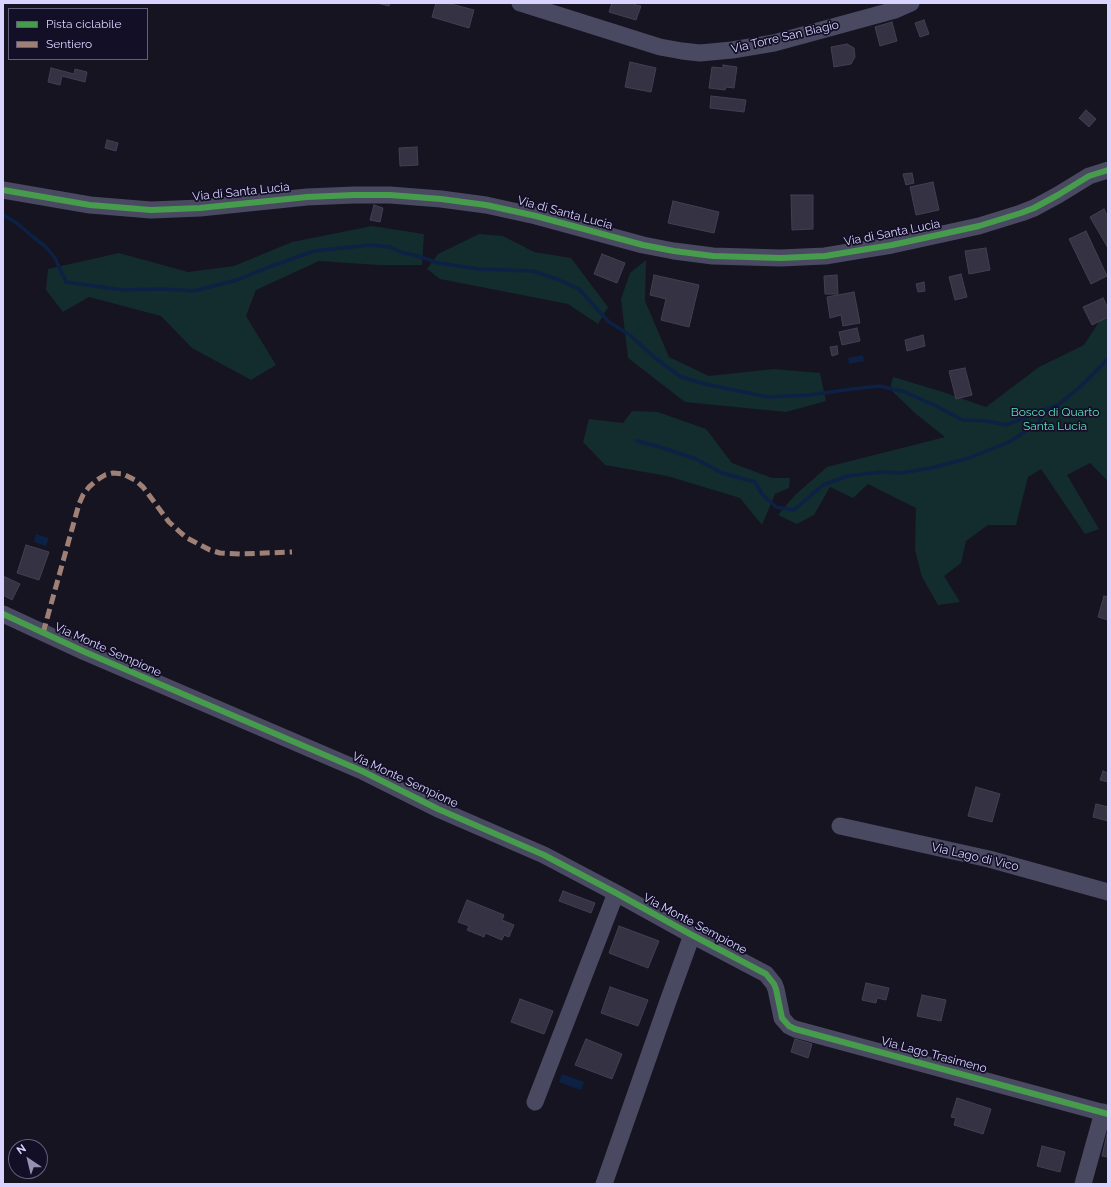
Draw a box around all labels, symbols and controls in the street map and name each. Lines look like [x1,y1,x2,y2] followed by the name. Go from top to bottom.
[8,8,148,60] legend
[46,17,121,31] text: Pista ciclabile
[730,18,840,56] street label: Via Torre San Biagio
[46,37,92,51] text: Sentiero
[192,180,290,204] street label: Via di Santa Lucia
[516,193,614,233] street label: Via di Santa Lucia
[843,217,941,249] street label: Via di Santa Lucia
[1011,405,1099,433] park label: Bosco di Quarto Santa Lucia
[52,620,164,680] street label: Via Monte Sempione
[350,749,460,811] street label: Via Monte Sempione
[930,840,1020,874] street label: Via Lago di Vico
[641,891,749,957] street label: Via Monte Sempione
[879,1034,989,1076] street label: Via Lago Trasimeno
[8,1139,48,1179] north arrow
[14,1142,29,1157] text: N

